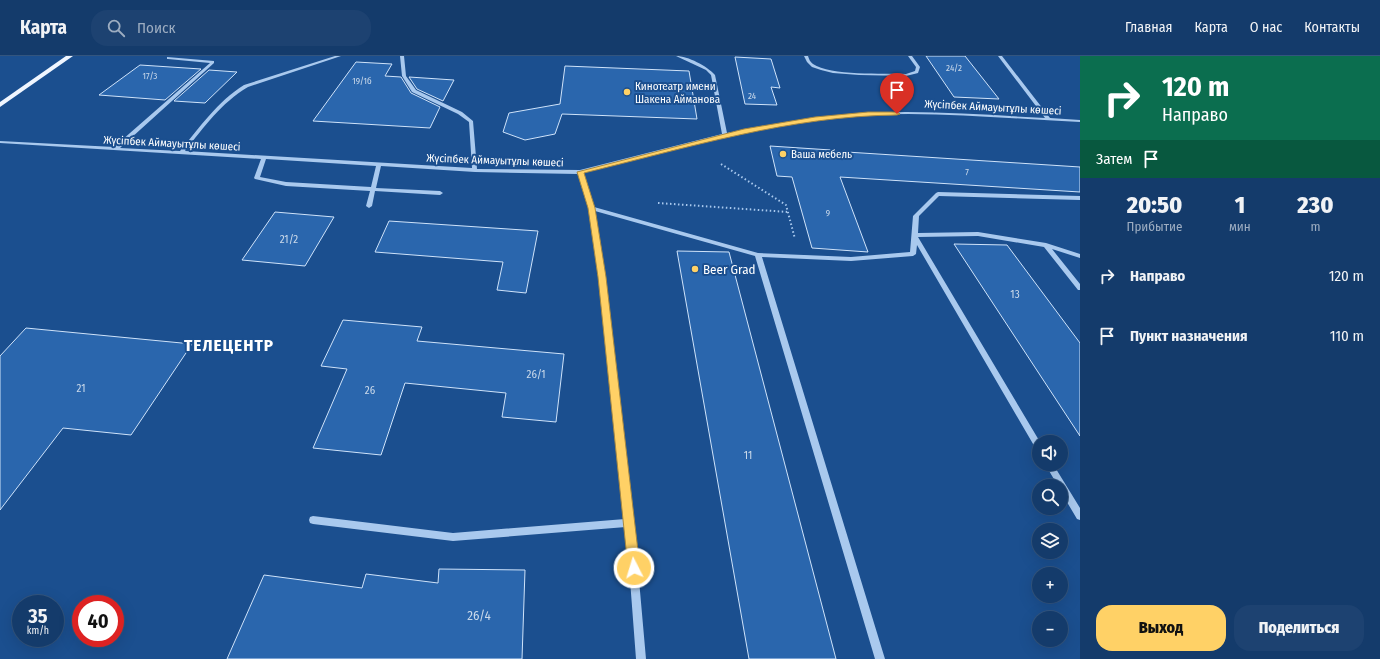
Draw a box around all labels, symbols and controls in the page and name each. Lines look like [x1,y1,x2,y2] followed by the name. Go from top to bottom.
[91,10,371,46] search box
[20,16,67,39] text: Карта
[105,17,127,39] icon: search
[137,19,175,37] text: Поиск
[1125,19,1172,36] text: Главная
[1194,19,1228,36] text: Карта
[1250,19,1282,36] text: О нас
[1304,19,1360,36] text: Контакты
[946,63,962,73] house number: 24/2
[1162,70,1229,103] text: 120 m
[143,71,157,81] house number: 17/3
[1096,72,1148,124] icon: right
[880,73,914,114] pin
[352,76,372,86] house number: 19/1б
[886,79,908,101] icon: arrive
[635,80,720,106] place label: Кинотеатр имени Шакена Айманова
[622,87,632,97] marker: Кинотеатр имени Шакена Айманова
[748,91,757,101] house number: 24
[924,97,1062,118] street label: Жүсіпбек Аймауытұлы көшесі
[1162,104,1228,126] text: Направо
[103,133,241,154] street label: Жүсіпбек Аймауытұлы көшесі
[791,148,852,161] place label: Ваша мебель
[1140,148,1162,170] icon: arrive
[778,149,788,159] marker: Ваша мебель
[1096,150,1132,168] text: Затем
[426,152,564,169] street label: Жүсіпбек Аймауытұлы көшесі
[965,167,969,177] house number: 7
[1127,191,1182,219] text: 20:50
[1235,191,1245,219] text: 1
[1297,191,1333,219] text: 230
[826,208,830,218] house number: 9
[1127,219,1182,234] text: Прибытие
[1229,219,1251,234] text: мин
[1310,219,1320,234] text: m
[280,233,298,246] house number: 21/2
[703,262,755,277] place label: Beer Grad
[690,264,700,274] marker: Beer Grad
[1096,265,1118,287] icon: right
[1130,267,1185,285] text: Направо
[1329,267,1364,285] text: 120 m
[1010,288,1020,301] house number: 13
[1096,325,1118,347] icon: arrive
[1130,327,1248,345] text: Пункт назначения
[1330,327,1364,345] text: 110 m
[184,335,274,356] district label: ТЕЛЕЦЕНТР
[527,368,545,381] house number: 26/1
[77,382,85,395] house number: 21
[365,384,376,397] house number: 26
[1032,435,1068,647] map controls
[1032,435,1068,471] button: sound
[744,449,752,462] house number: 11
[1032,479,1068,515] button: search
[1032,523,1068,559] button: layers
[613,547,655,589] position arrow
[1032,567,1068,603] button: +
[72,595,124,647] speed limit sign: 40
[28,604,48,628] text: 35
[1096,605,1226,651] button: Выход
[1234,605,1364,651] button: Поделиться
[467,608,491,623] house number: 26/4
[1032,611,1068,647] button: −
[27,625,49,637] text: km/h

